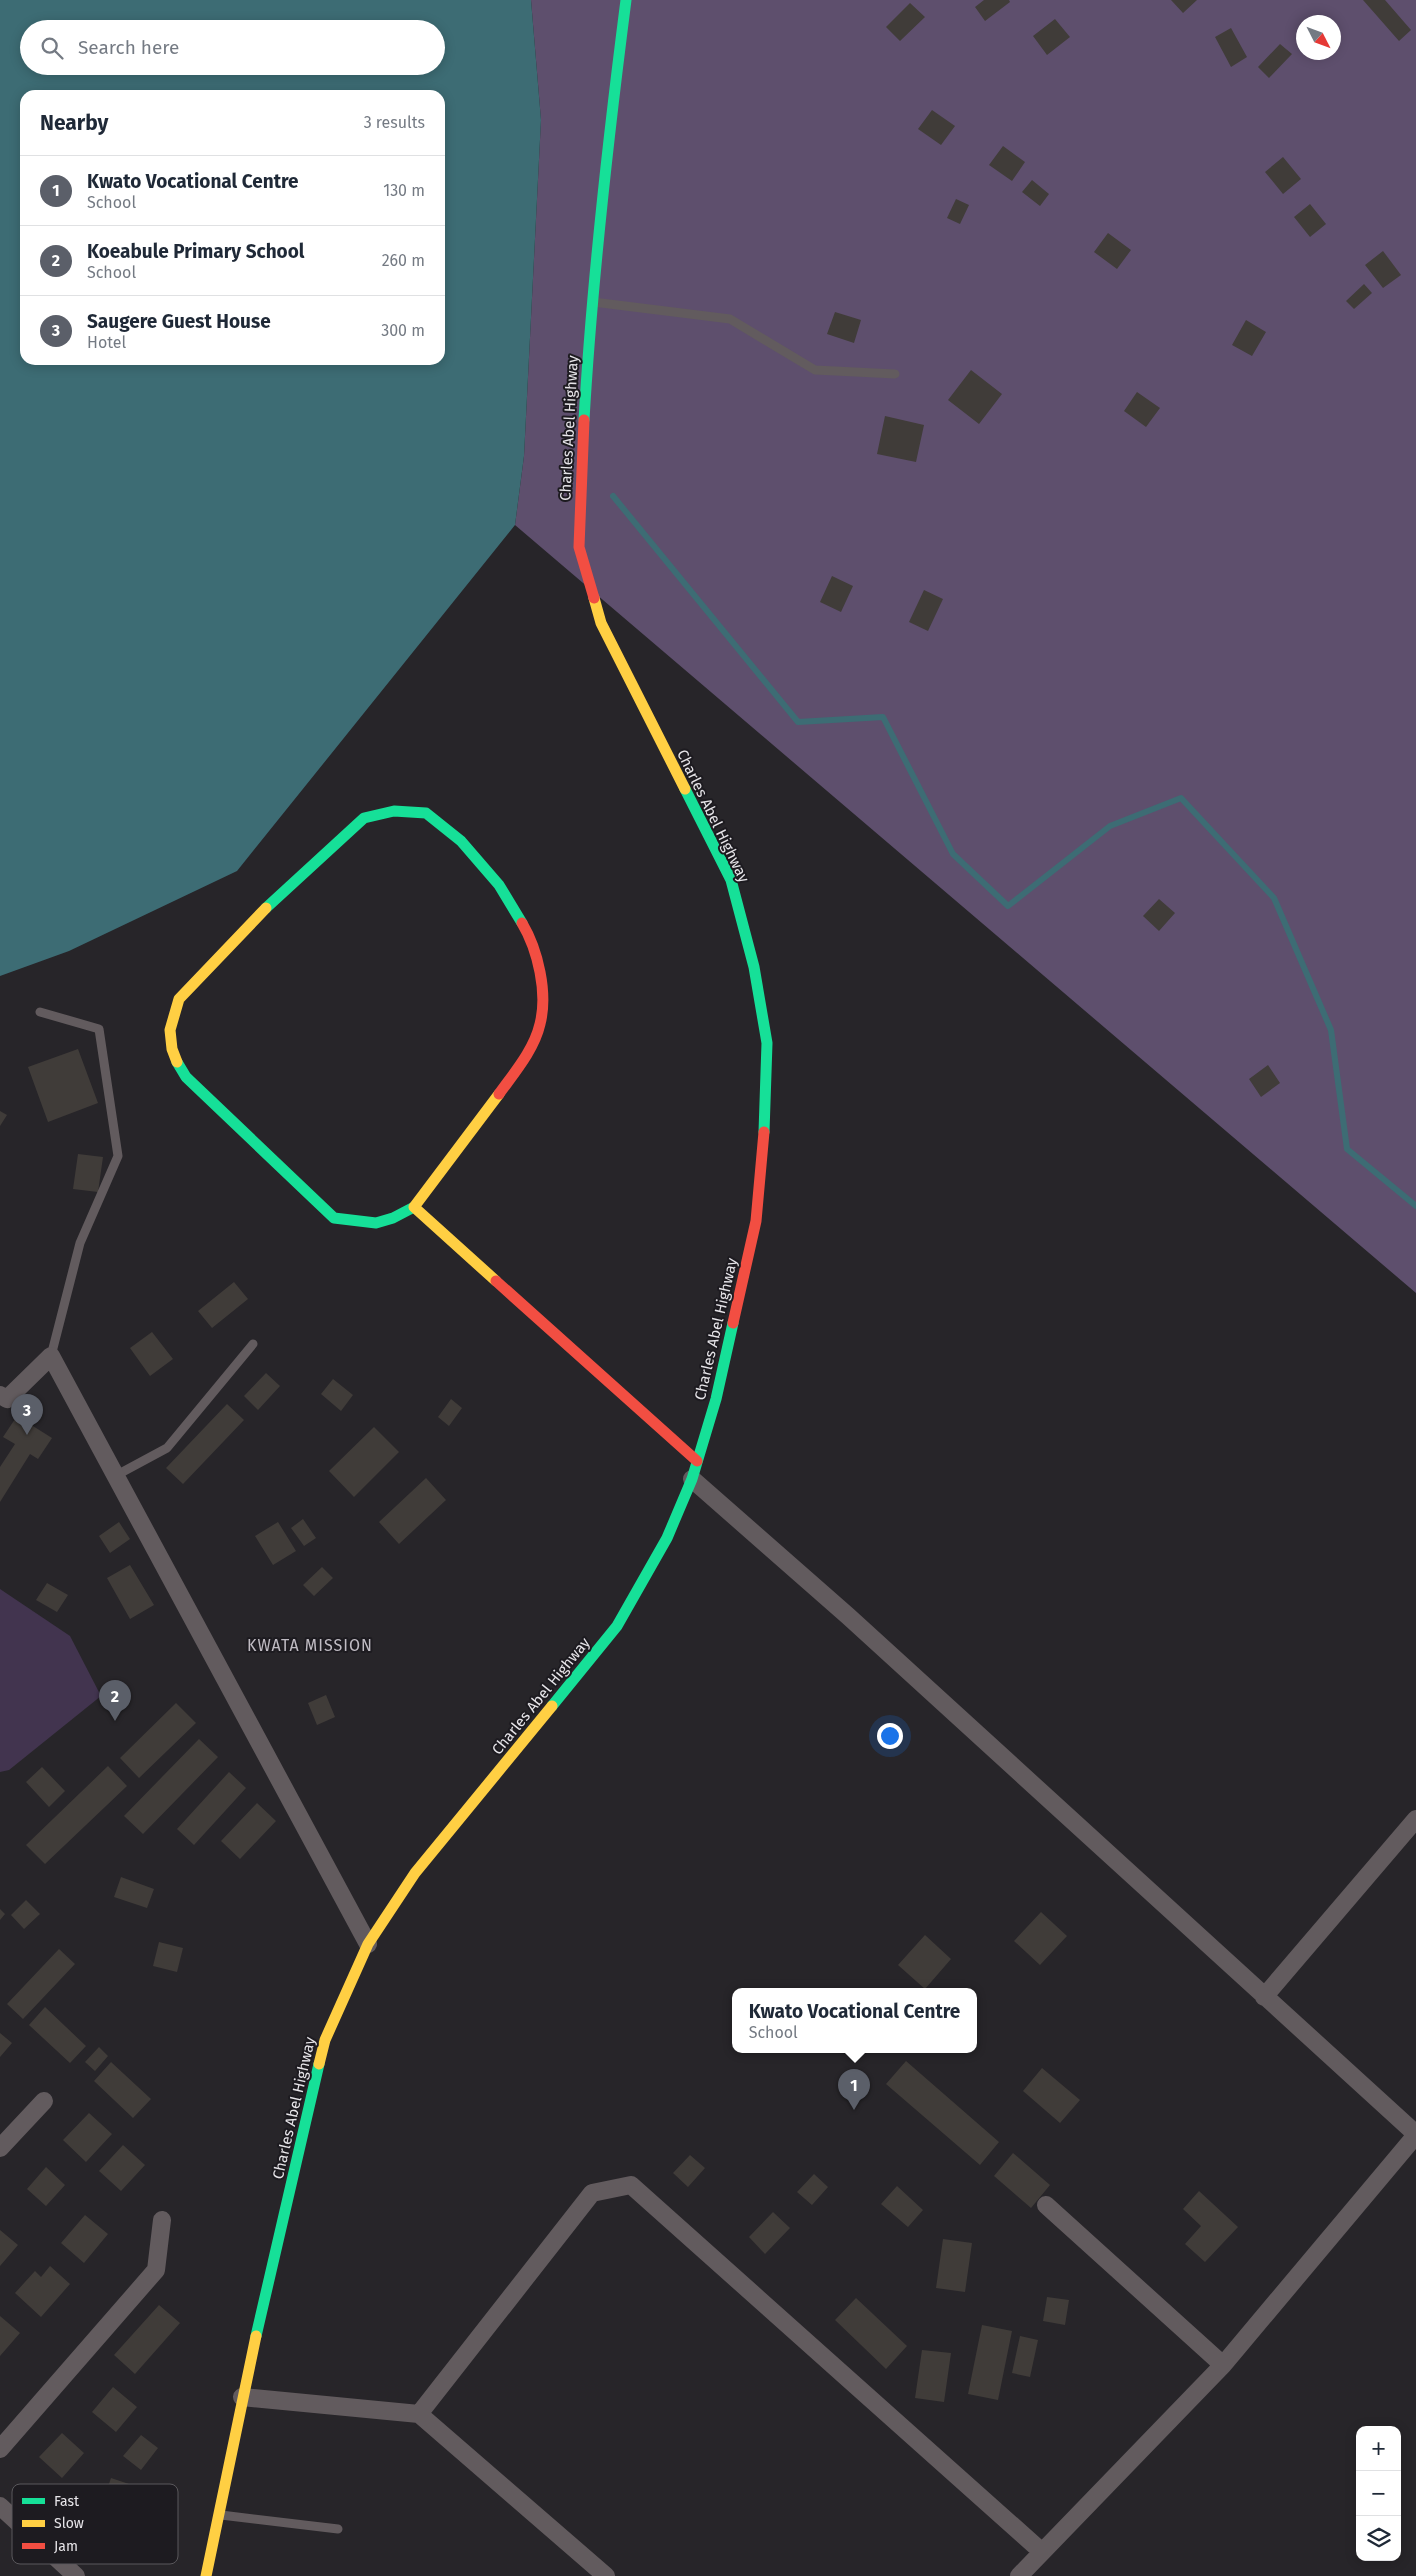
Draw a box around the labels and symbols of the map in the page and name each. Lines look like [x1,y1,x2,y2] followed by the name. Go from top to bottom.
[1296,15,1341,60] north arrow
[556,354,582,501] street label: Charles Abel Highway
[673,747,753,886] street label: Charles Abel Highway
[691,1256,741,1402] street label: Charles Abel Highway
[11,1394,43,1435] pin: 3
[488,1633,594,1758] street label: Charles Abel Highway
[247,1636,373,1655] district label: KWATA MISSION
[99,1680,131,1721] pin: 2
[877,1723,903,1749] your location
[269,2035,319,2181] street label: Charles Abel Highway
[838,2069,870,2110] pin: 1
[12,2484,178,2564] legend
[54,2493,80,2510] text: Fast
[54,2515,84,2532] text: Slow
[54,2538,78,2555] text: Jam

